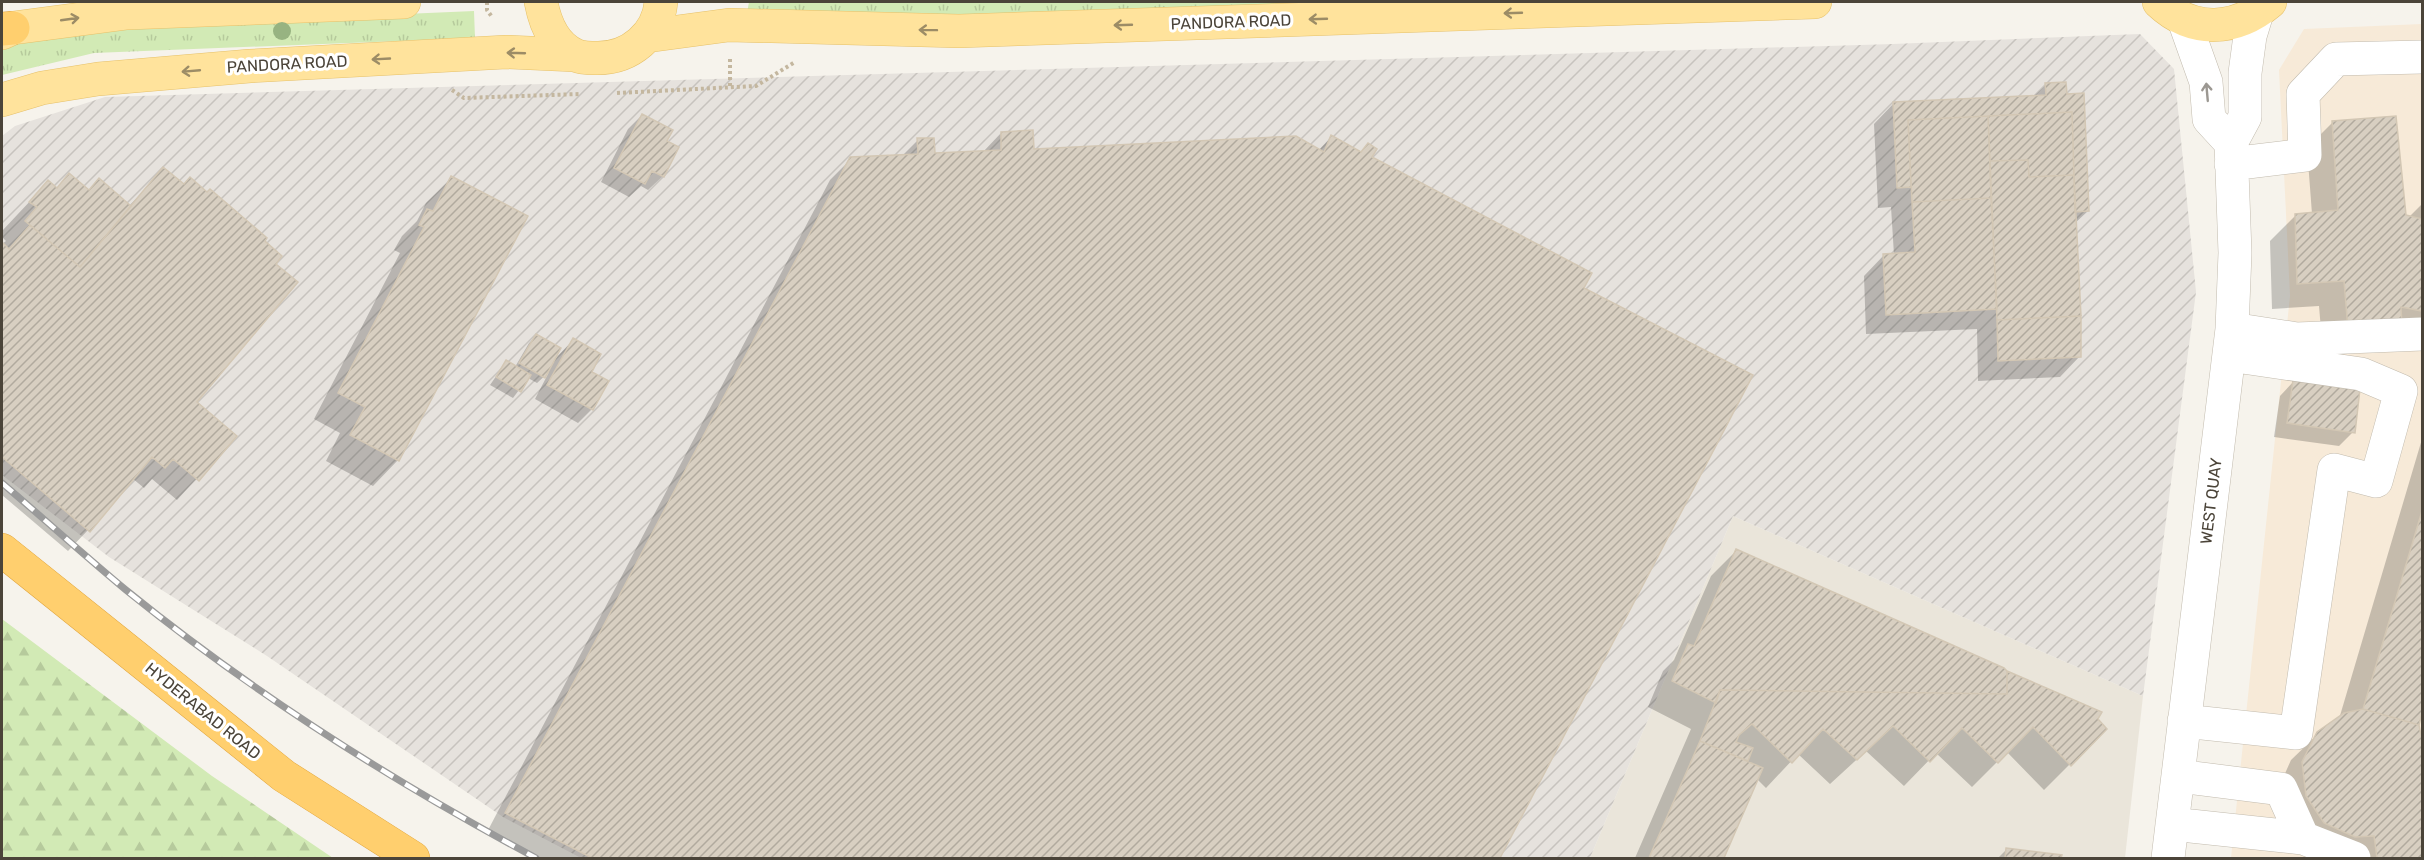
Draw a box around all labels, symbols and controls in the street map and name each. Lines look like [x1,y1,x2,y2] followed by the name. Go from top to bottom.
[1503,7,1523,18] one-way arrow
[1170,10,1292,34] street label: PANDORA ROAD
[60,13,80,24] one-way arrow
[1308,13,1328,25] one-way arrow
[1113,20,1133,31] one-way arrow
[919,24,939,36] one-way arrow
[507,47,527,58] one-way arrow
[226,51,348,77] street label: PANDORA ROAD
[371,53,391,64] one-way arrow
[182,66,202,77] one-way arrow
[2201,83,2212,103] one-way arrow
[2196,457,2226,545] street label: WEST QUAY
[142,659,264,763] street label: HYDERABAD ROAD

